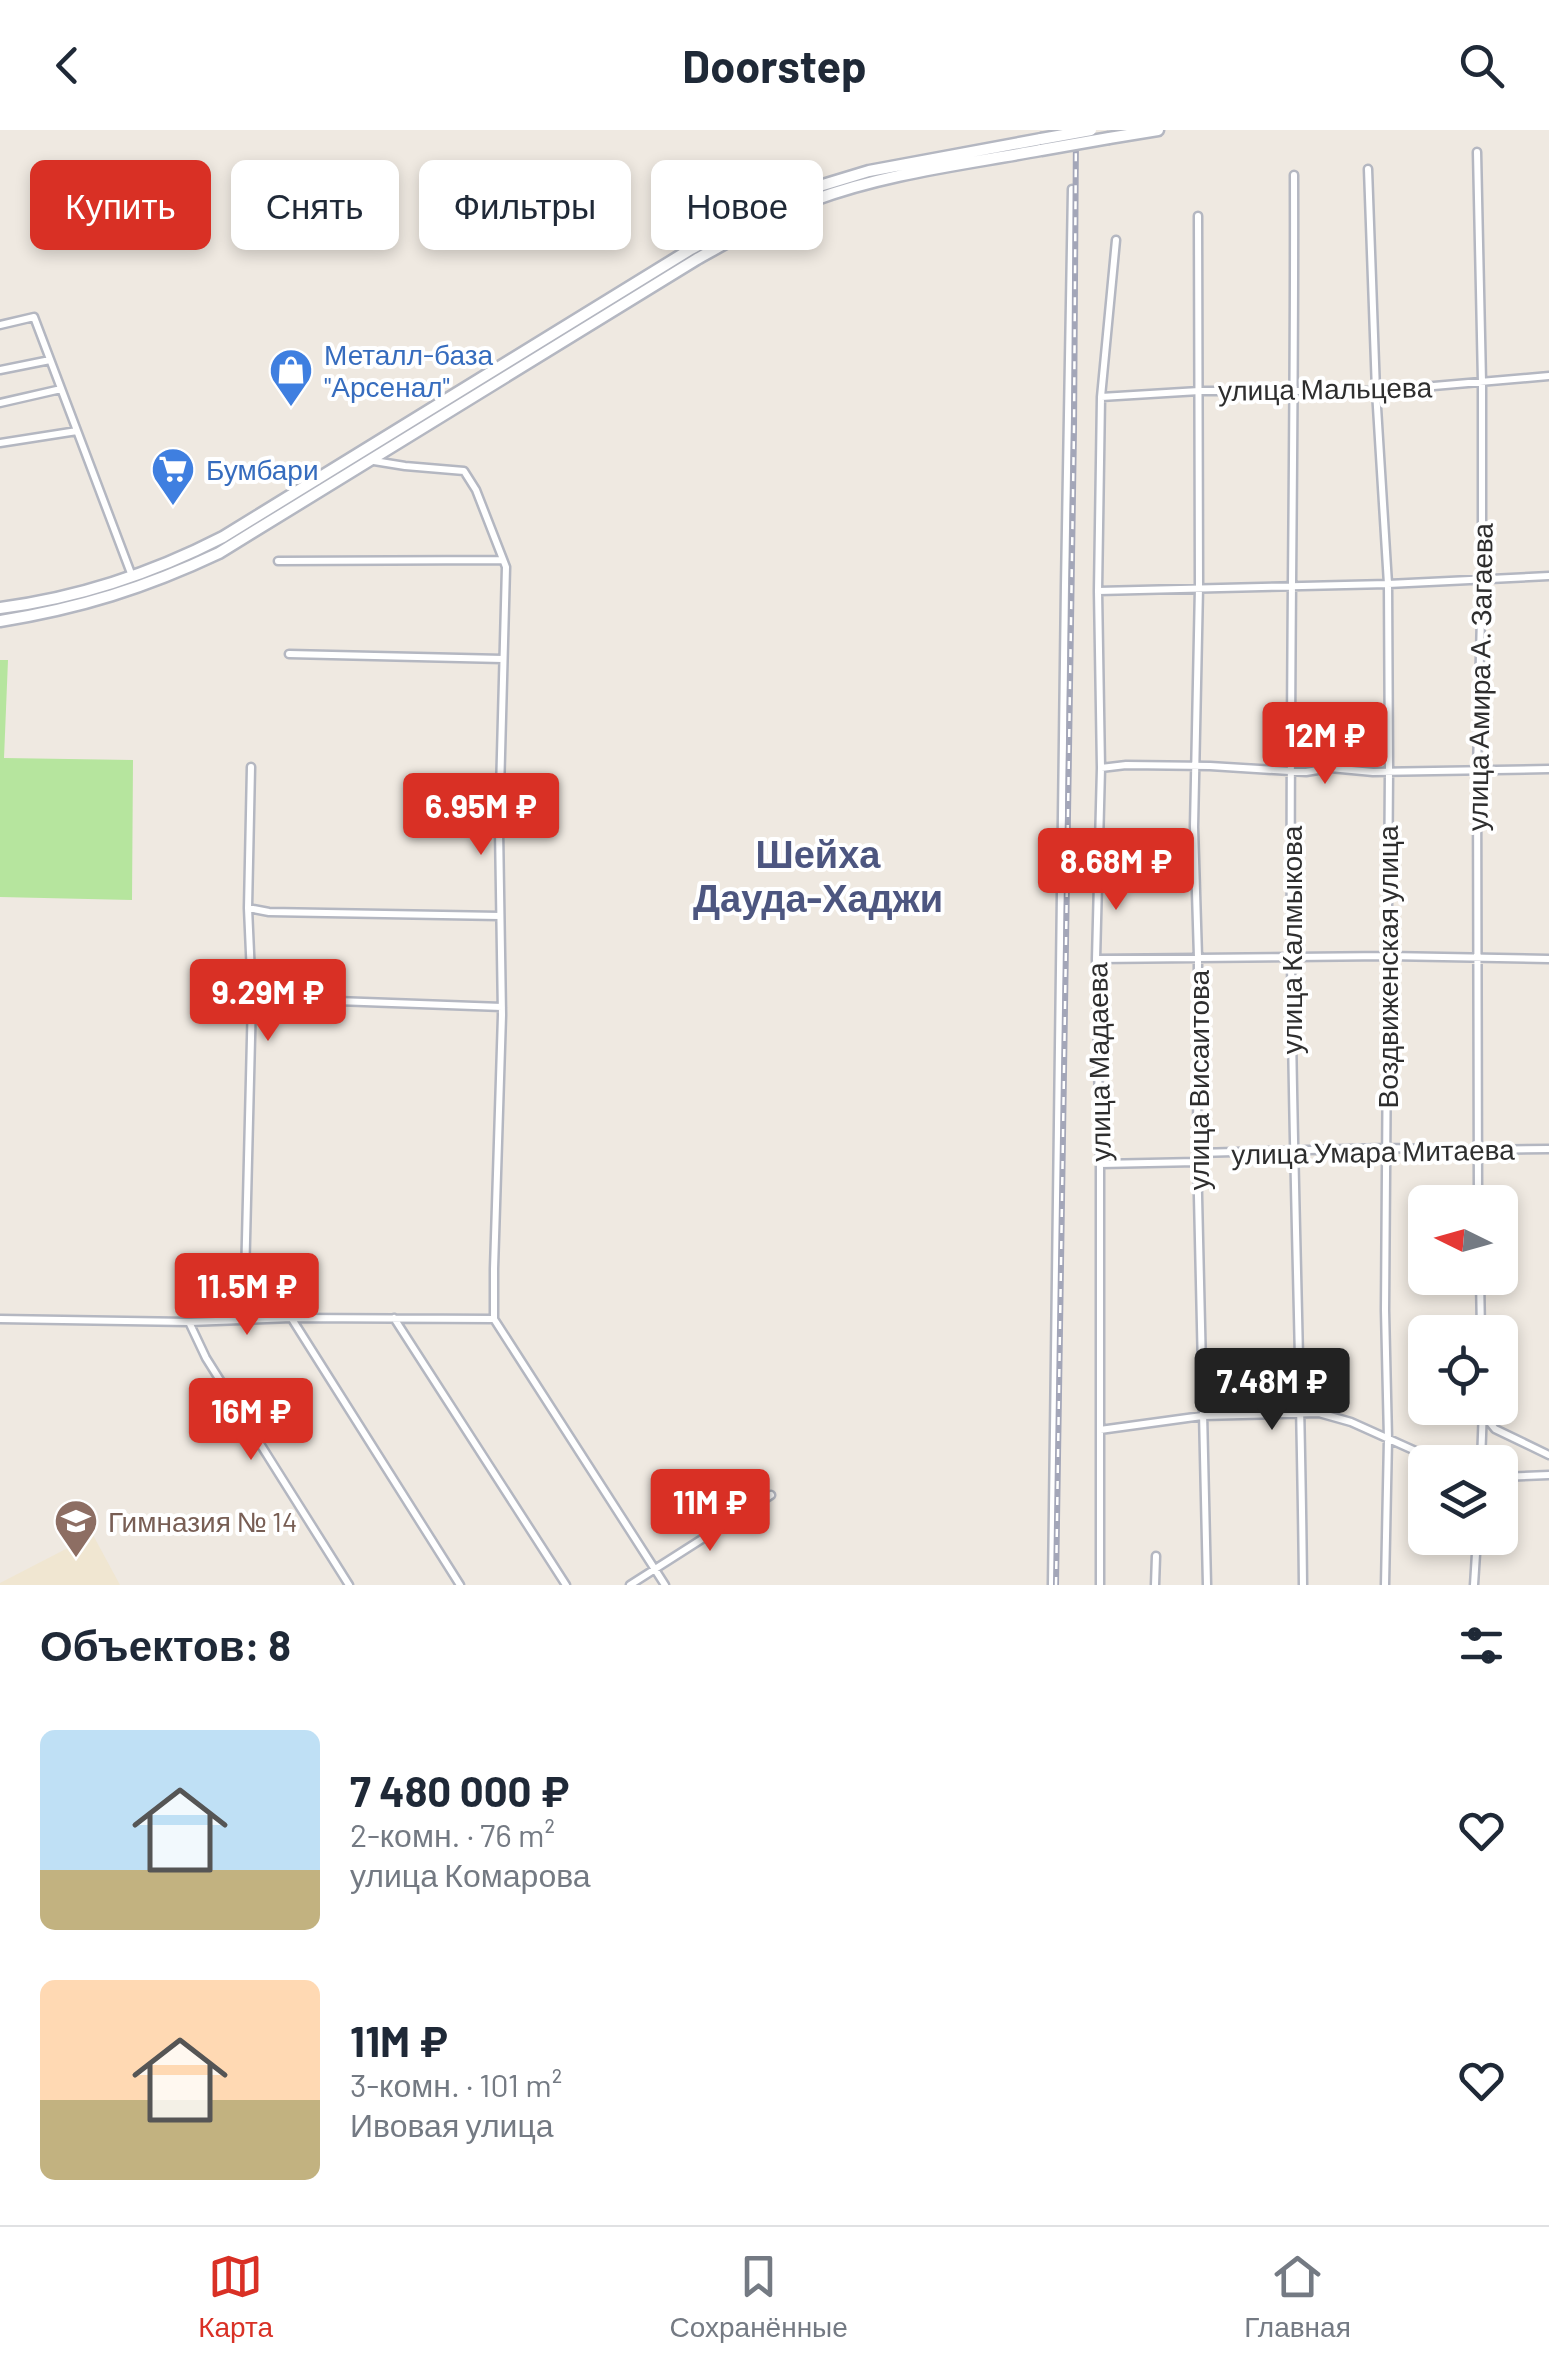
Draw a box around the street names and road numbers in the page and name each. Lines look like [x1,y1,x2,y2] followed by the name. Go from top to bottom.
[1218,369,1433,407] street label: улица Мальцева
[1459,522,1499,831] street label: улица Амира А. Загаева
[1274,825,1308,1054] street label: улица Калмыкова
[1370,825,1404,1108] street label: Воздвиженская улица
[1079,962,1117,1162] street label: улица Мадаева
[1181,969,1215,1190] street label: улица Висаитова
[1231,1132,1515,1170] street label: улица Умара Митаева

